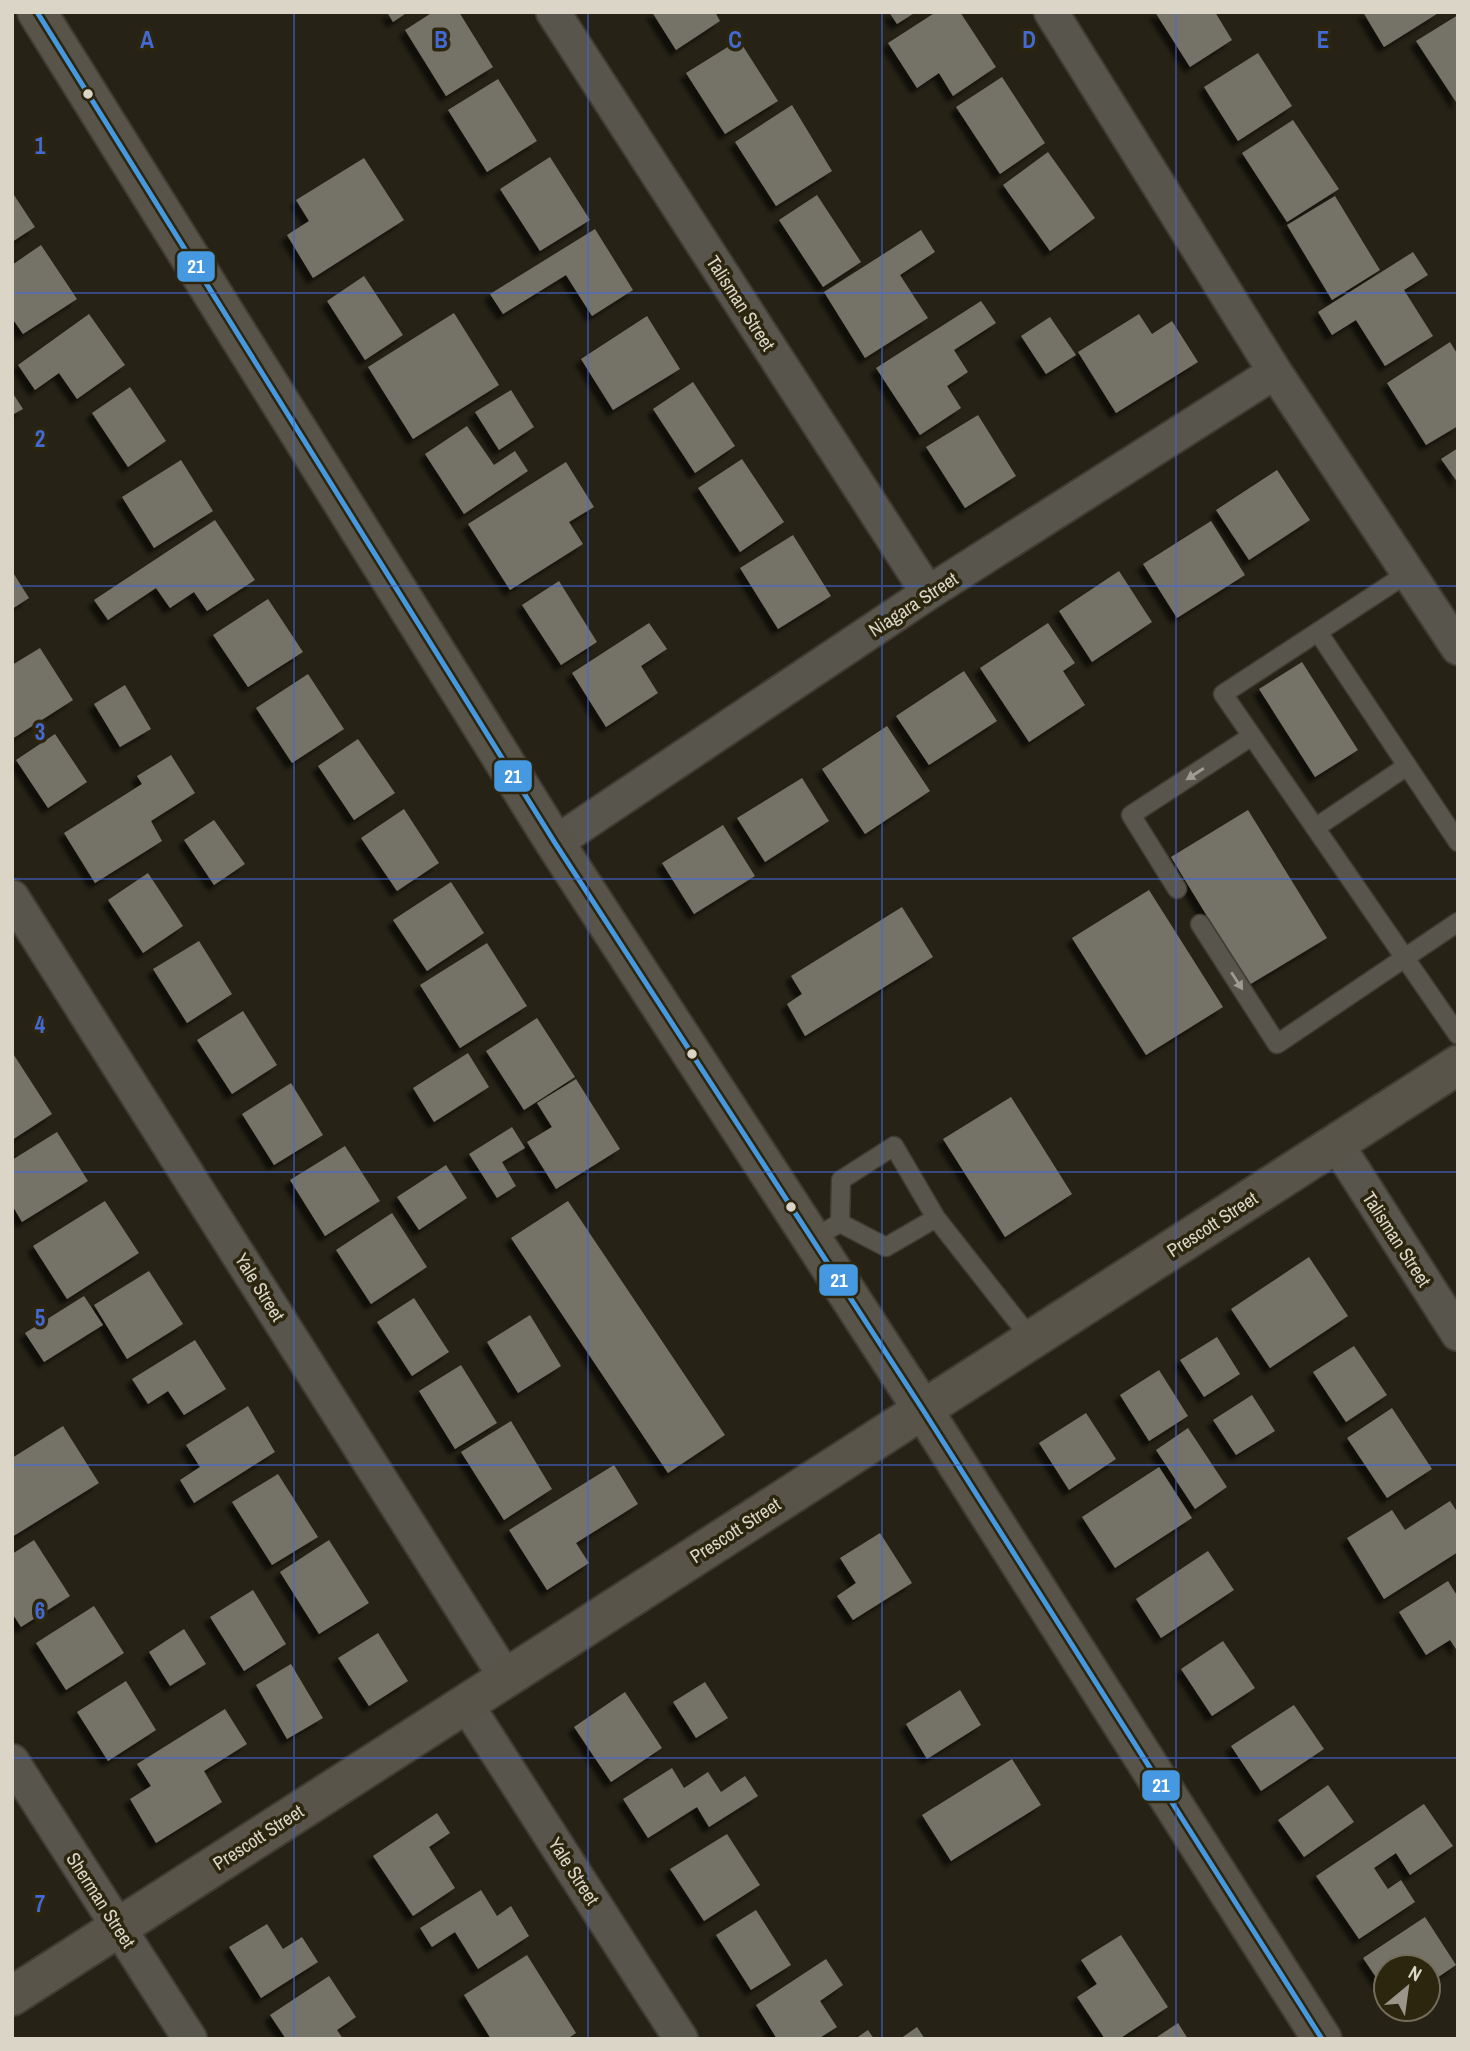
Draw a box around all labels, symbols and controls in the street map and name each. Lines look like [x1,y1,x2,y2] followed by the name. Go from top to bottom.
[140,24,154,55] text: A
[434,24,448,55] text: B
[728,24,742,55] text: C
[1022,24,1036,55] text: D
[1317,24,1329,55] text: E
[81,87,95,101] unlabelled marker
[35,130,46,161] text: 1
[176,250,216,283] line badge: 21
[701,250,782,356] street label: Talisman Street
[187,253,205,279] text: 21
[35,423,45,454] text: 2
[863,565,963,642] street label: Niagara Street
[35,716,45,747] text: 3
[493,759,533,793] line badge: 21
[504,763,522,789] text: 21
[1185,767,1205,780] one-way arrow
[1230,972,1243,991] one-way arrow
[35,1009,46,1040] text: 4
[685,1047,699,1061] unlabelled marker
[1162,1185,1263,1263] street label: Prescott Street
[1357,1186,1438,1292] street label: Talisman Street
[784,1200,798,1214] unlabelled marker
[229,1248,291,1327] street label: Yale Street
[818,1263,859,1297] line badge: 21
[830,1267,848,1293] text: 21
[35,1302,45,1333] text: 5
[685,1491,786,1569] street label: Prescott Street
[35,1595,45,1626] text: 6
[1141,1769,1181,1802] line badge: 21
[1152,1772,1170,1798] text: 21
[208,1798,309,1876] street label: Prescott Street
[542,1832,606,1910] street label: Yale Street
[60,1847,142,1953] street label: Sherman Street
[35,1888,45,1919] text: 7
[1372,1953,1442,2023] north arrow
[1404,1959,1426,1987] text: N

